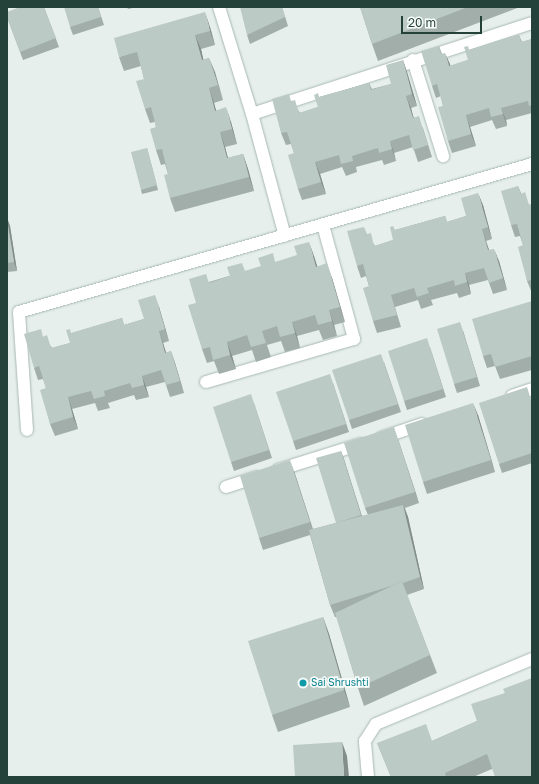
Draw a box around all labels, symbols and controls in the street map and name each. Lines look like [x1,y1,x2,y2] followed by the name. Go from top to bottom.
[403,8,484,34] scale bar
[408,15,436,30] text: 20 m
[311,677,369,689] place label: Sai Shrushti
[298,678,308,688] marker: Sai Shrushti

